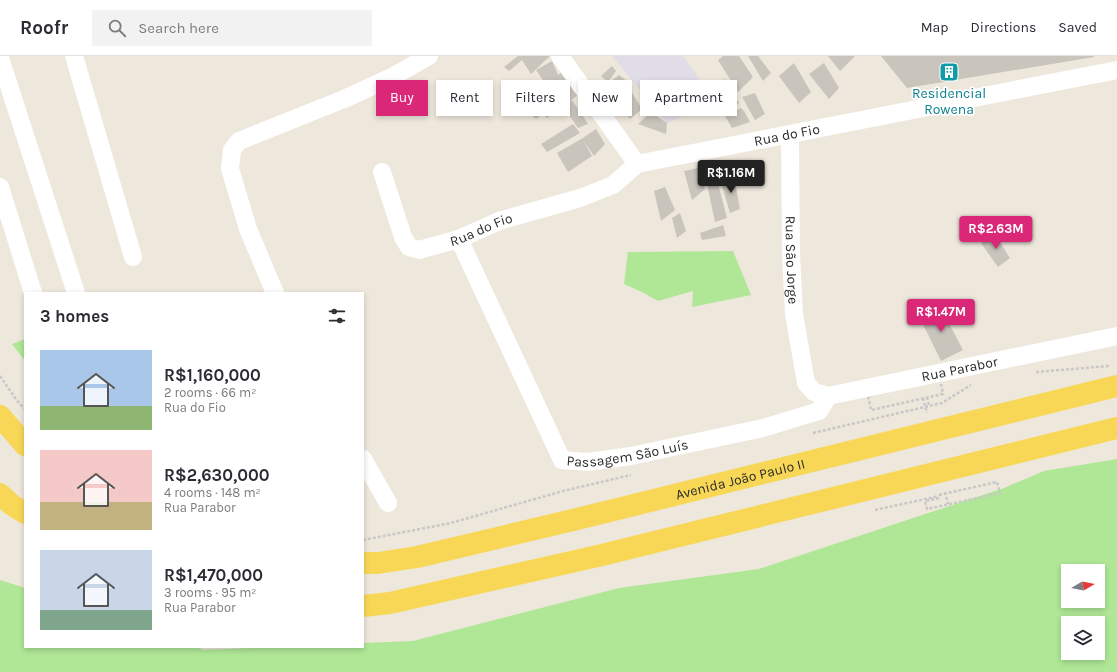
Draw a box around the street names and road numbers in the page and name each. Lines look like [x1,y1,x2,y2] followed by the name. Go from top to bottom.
[753,120,821,149] street label: Rua do Fio
[448,209,514,250] street label: Rua do Fio
[782,216,802,305] street label: Rua São Jorge
[920,352,1000,385] street label: Rua Parabor
[566,436,690,471] street label: Passagem São Luís
[674,455,807,503] street label: Avenida João Paulo II

